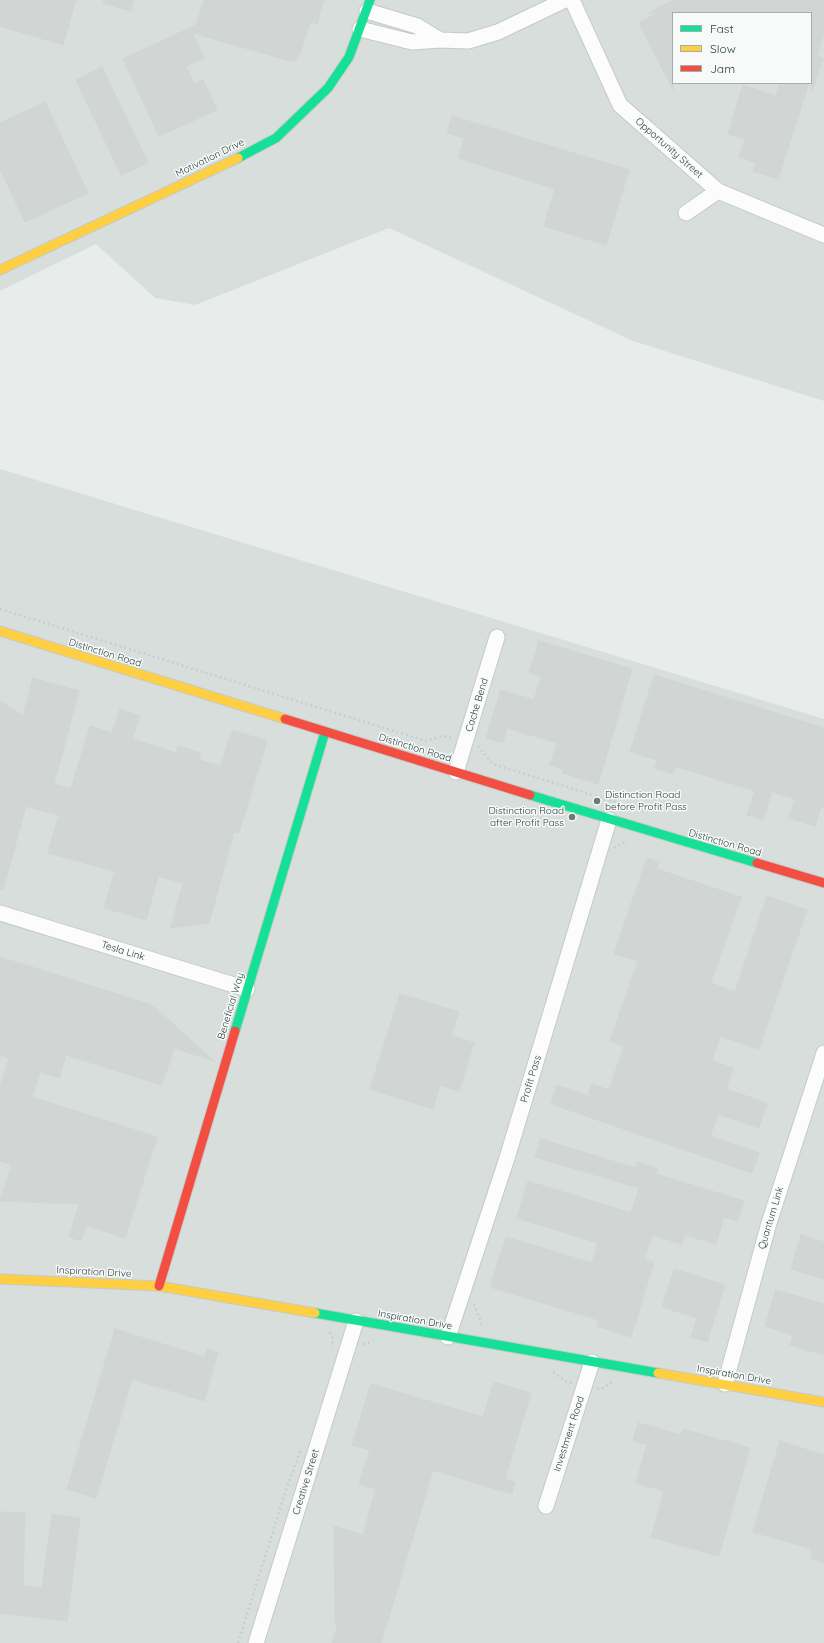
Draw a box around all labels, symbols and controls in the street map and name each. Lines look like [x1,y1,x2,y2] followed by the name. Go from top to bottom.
[672,12,812,84] legend
[710,21,734,36] text: Fast
[710,41,736,56] text: Slow
[710,61,735,76] text: Jam
[633,115,705,181] street label: Opportunity Street
[174,136,246,180] street label: Motivation Drive
[67,636,143,670] street label: Distinction Road
[463,677,491,733] street label: Cache Bend
[377,731,453,765] street label: Distinction Road
[605,789,687,812] place label: Distinction Road before Profit Pass
[592,796,602,806] marker: Distinction Road before Profit Pass
[489,805,564,828] place label: Distinction Road after Profit Pass
[567,812,577,822] marker: Distinction Road after Profit Pass
[687,827,763,859] street label: Distinction Road
[100,939,146,963] street label: Tesla Link
[215,971,247,1041] street label: Beneficial Way
[518,1054,544,1104] street label: Profit Pass
[756,1185,786,1251] street label: Quantum Link
[56,1264,132,1280] street label: Inspiration Drive
[377,1308,453,1332] street label: Inspiration Drive
[696,1363,772,1387] street label: Inspiration Drive
[551,1395,587,1473] street label: Investment Road
[290,1448,322,1516] street label: Creative Street

